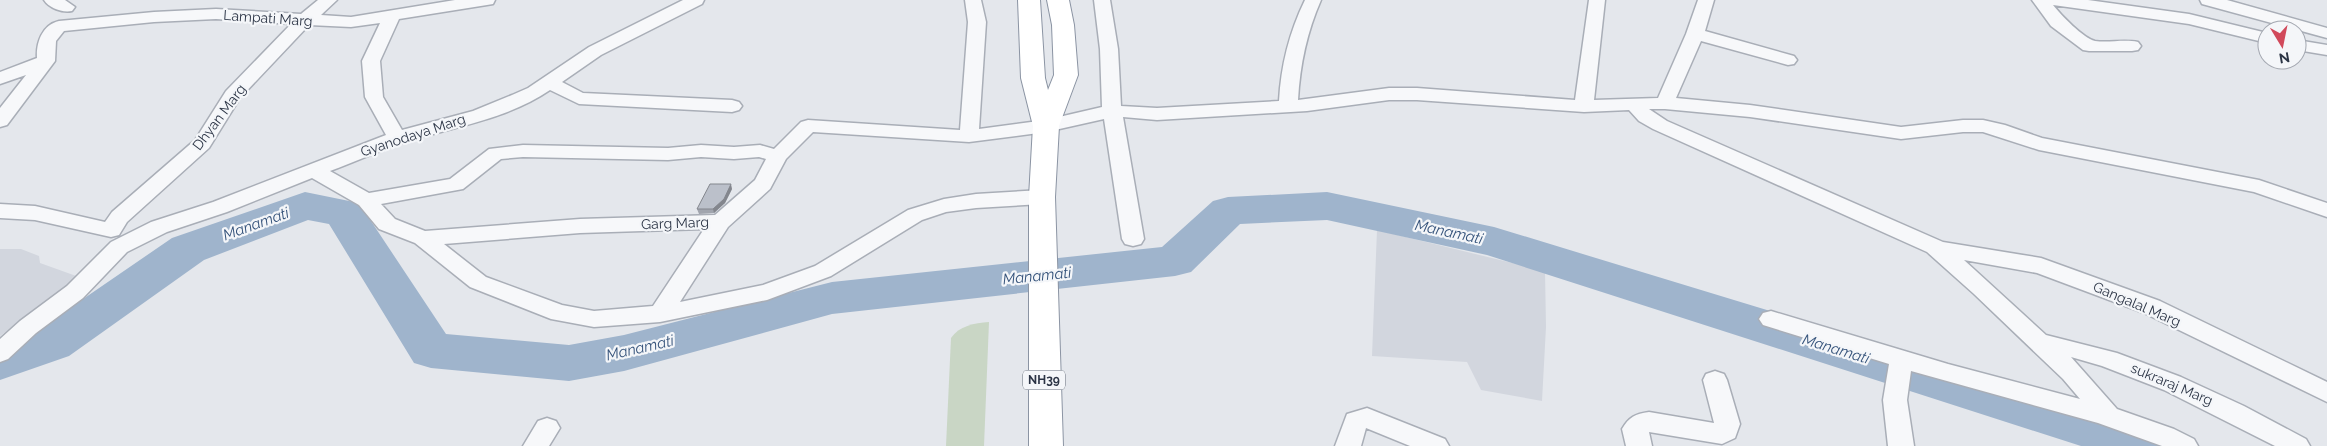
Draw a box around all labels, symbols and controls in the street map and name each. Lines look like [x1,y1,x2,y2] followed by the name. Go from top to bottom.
[223,7,313,29] street label: Lampati Marg
[2257,20,2307,70] north arrow
[2278,49,2291,67] text: N
[189,81,249,153] street label: Dhyan Marg
[359,110,467,160] street label: Gyanodaya Marg
[221,203,292,244] water label: Manamati
[641,214,709,232] street label: Garg Marg
[1413,216,1485,248] water label: Manamati
[1002,263,1073,289] water label: Manamati
[2091,278,2183,330] street label: Gangalal Marg
[1800,330,1872,368] water label: Manamati
[604,331,676,365] water label: Manamati
[2129,360,2215,408] street label: sukraraj Marg
[1023,370,1065,390] road number: NH39

